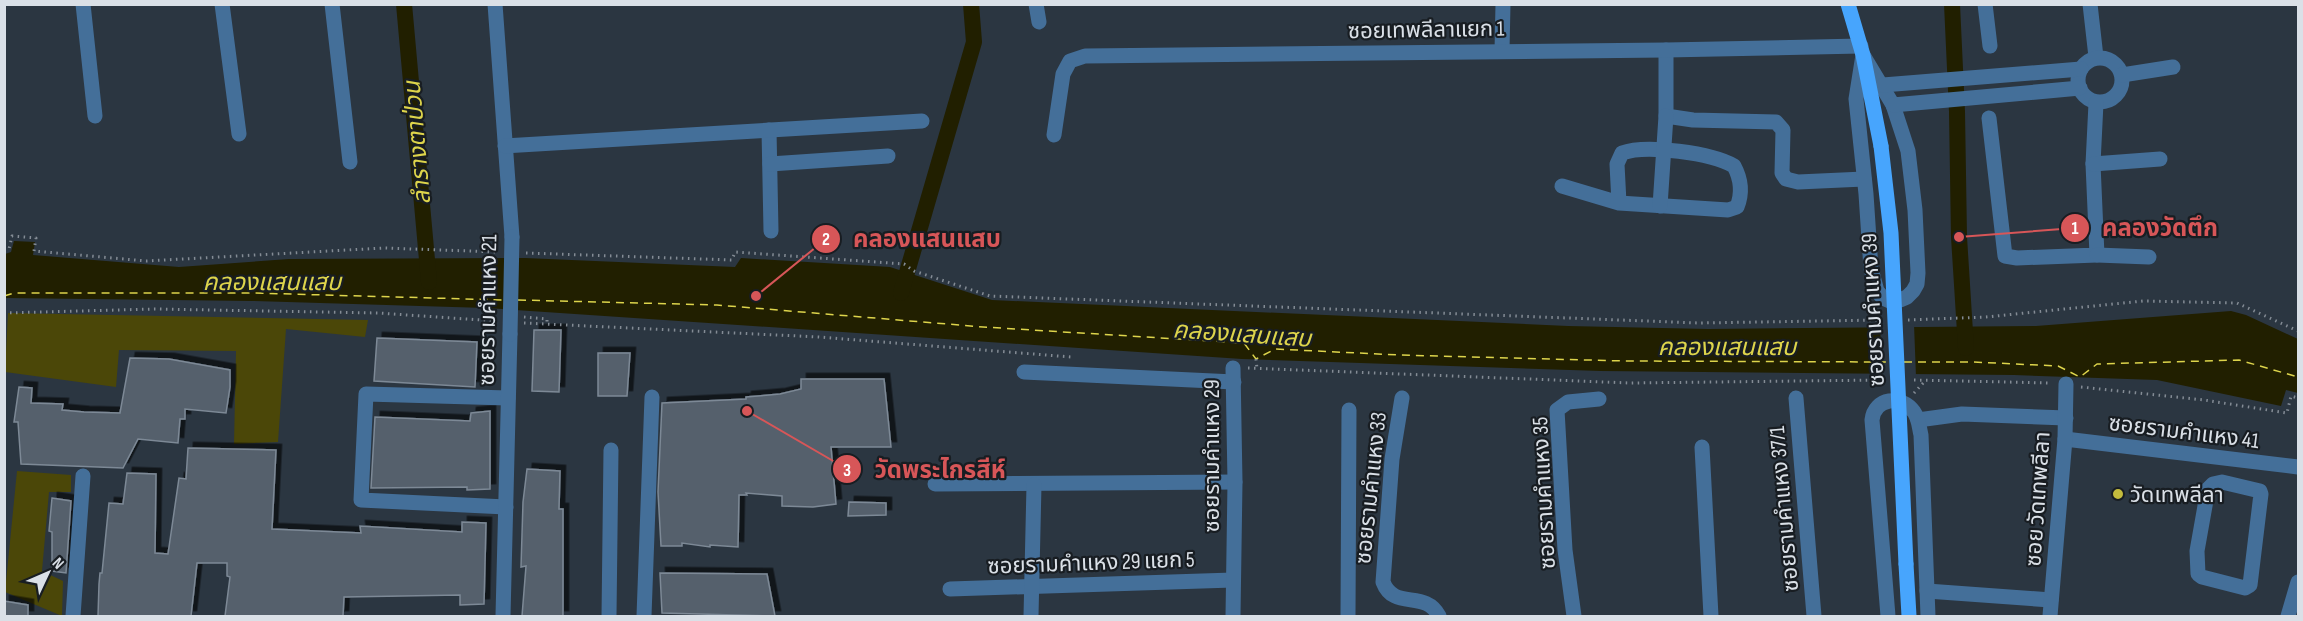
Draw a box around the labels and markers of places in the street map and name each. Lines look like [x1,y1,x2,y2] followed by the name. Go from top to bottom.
[2060,207,2230,249] callout: คลองวัดตึก
[811,218,1013,260] callout: คลองแสนแสบ
[832,448,1018,490] callout: วัดพระไกรสีห์
[2130,482,2224,509] place label: วัดเทพลีลา
[2111,487,2125,501] marker: วัดเทพลีลา

